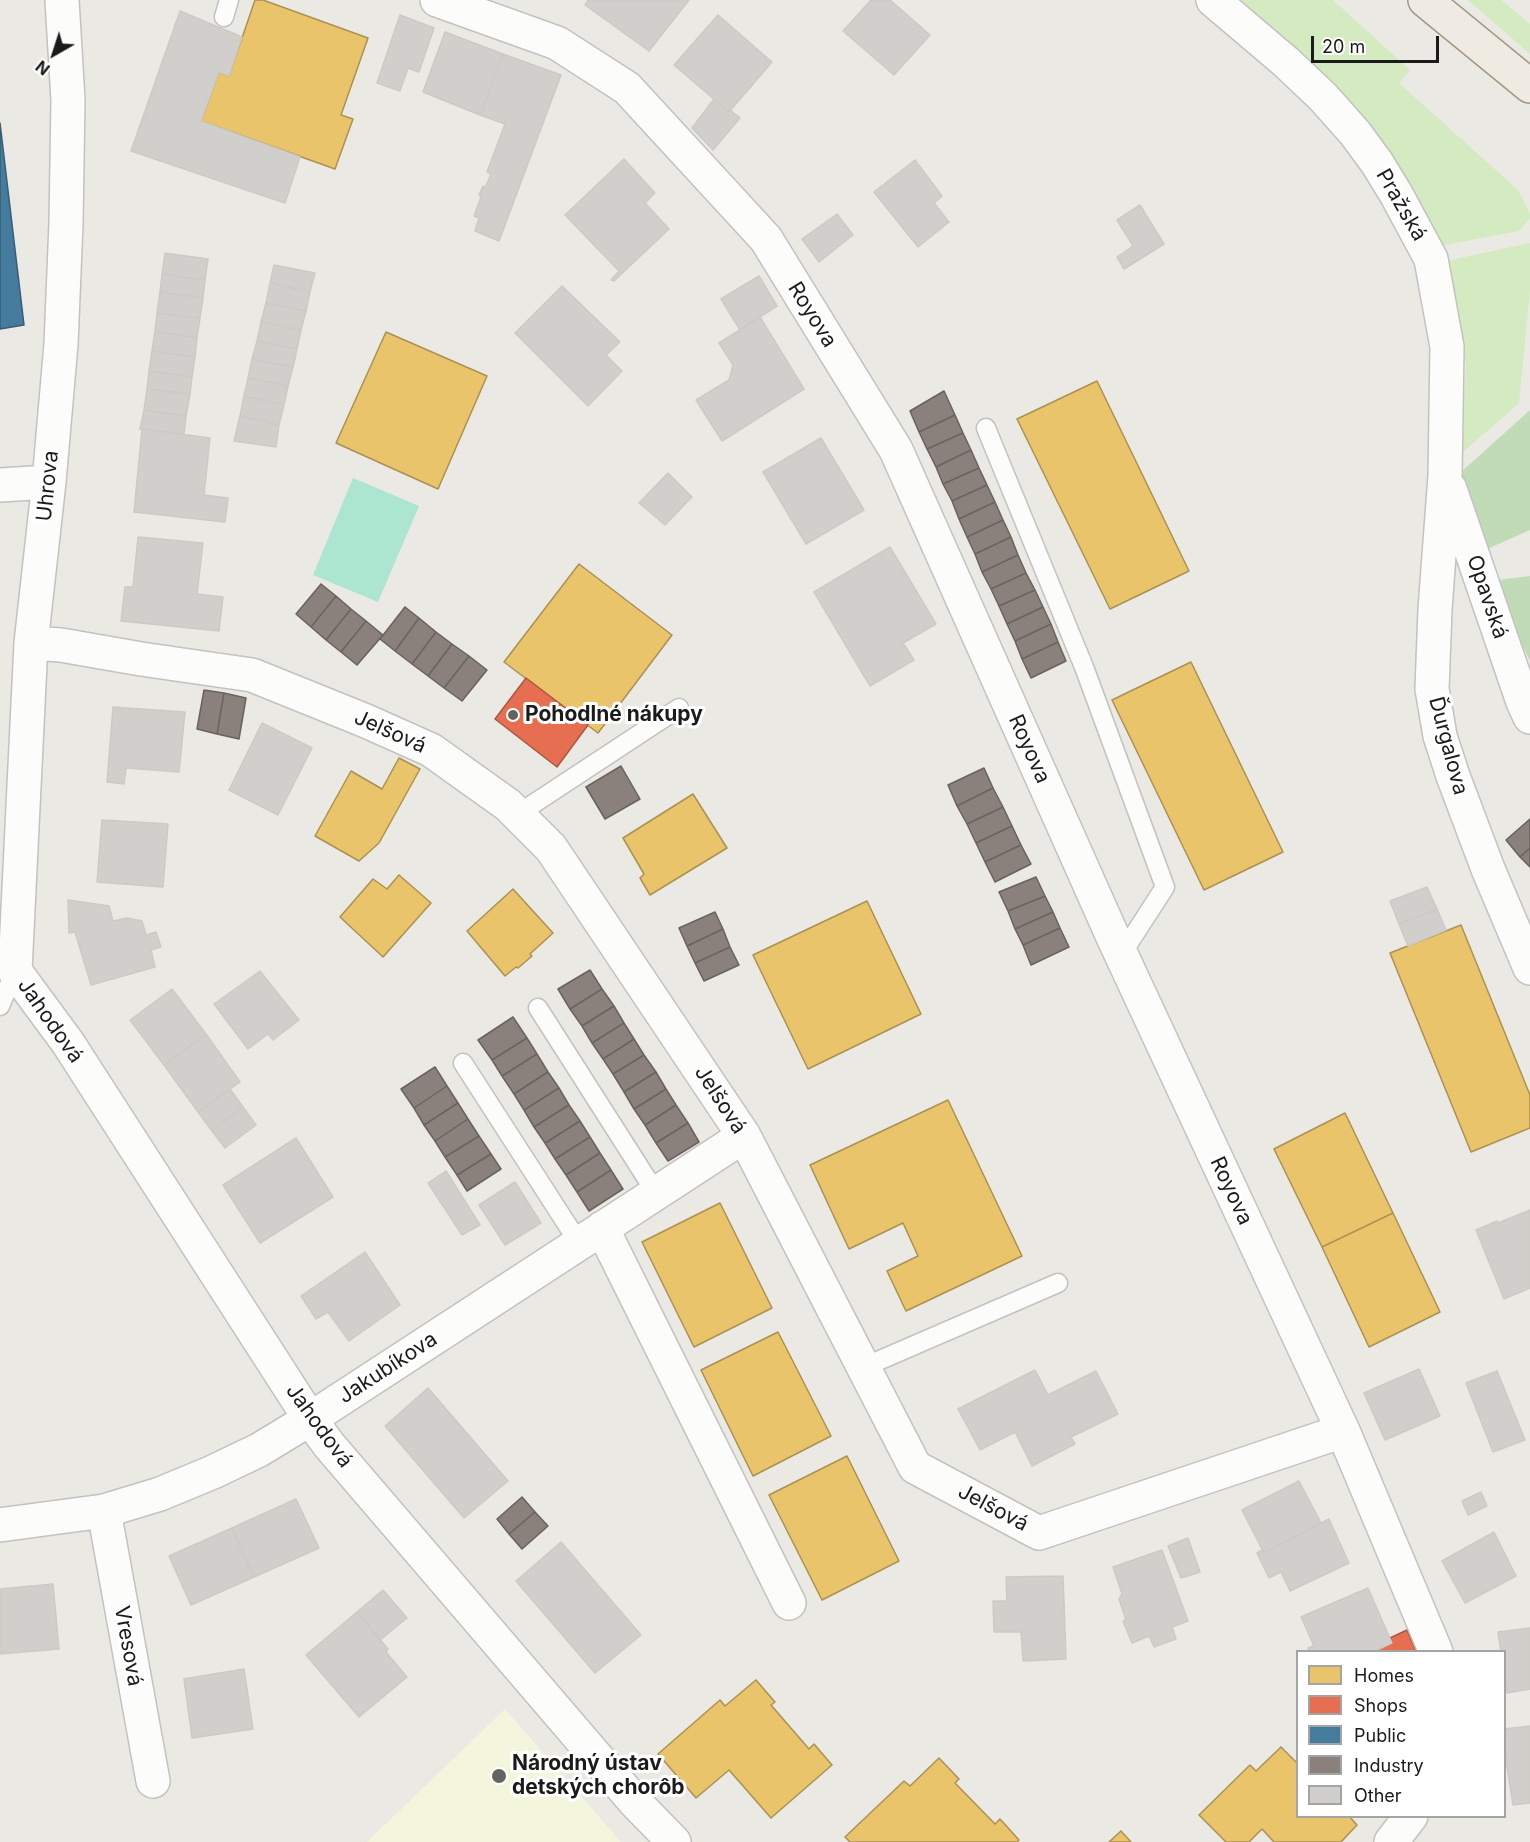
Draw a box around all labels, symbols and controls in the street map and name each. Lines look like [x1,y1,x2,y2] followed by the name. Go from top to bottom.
[24,24,84,84] north arrow
[1314,24,1442,62] scale bar
[1322,36,1365,57] text: 20 m
[32,56,54,80] text: N
[1370,164,1432,246] street label: Pražská
[782,278,842,352] street label: Royova
[32,449,64,523] street label: Uhrova
[1461,552,1513,642] street label: Opavská
[1423,694,1473,798] street label: Ďurgalova
[525,702,703,728] place label: Pohodlné nákupy
[350,705,430,759] street label: Jelšová
[506,708,520,722] marker: Pohodlné nákupy
[1003,711,1055,787] street label: Royova
[12,974,88,1068] street label: Jahodová
[689,1061,751,1139] street label: Jelšová
[1204,1153,1258,1229] street label: Royova
[334,1327,442,1409] street label: Jakubíkova
[280,1379,358,1473] street label: Jahodová
[954,1479,1032,1537] street label: Jelšová
[109,1604,147,1688] street label: Vresová
[1296,1650,1506,1818] legend
[1354,1665,1414,1686] text: Homes
[1354,1695,1408,1716] text: Shops
[1354,1725,1406,1746] text: Public
[512,1751,685,1801] place label: Národný ústav detských chorôb
[1354,1755,1424,1776] text: Industry
[490,1767,508,1785] marker: Národný ústav detských chorôb
[1354,1785,1402,1806] text: Other

